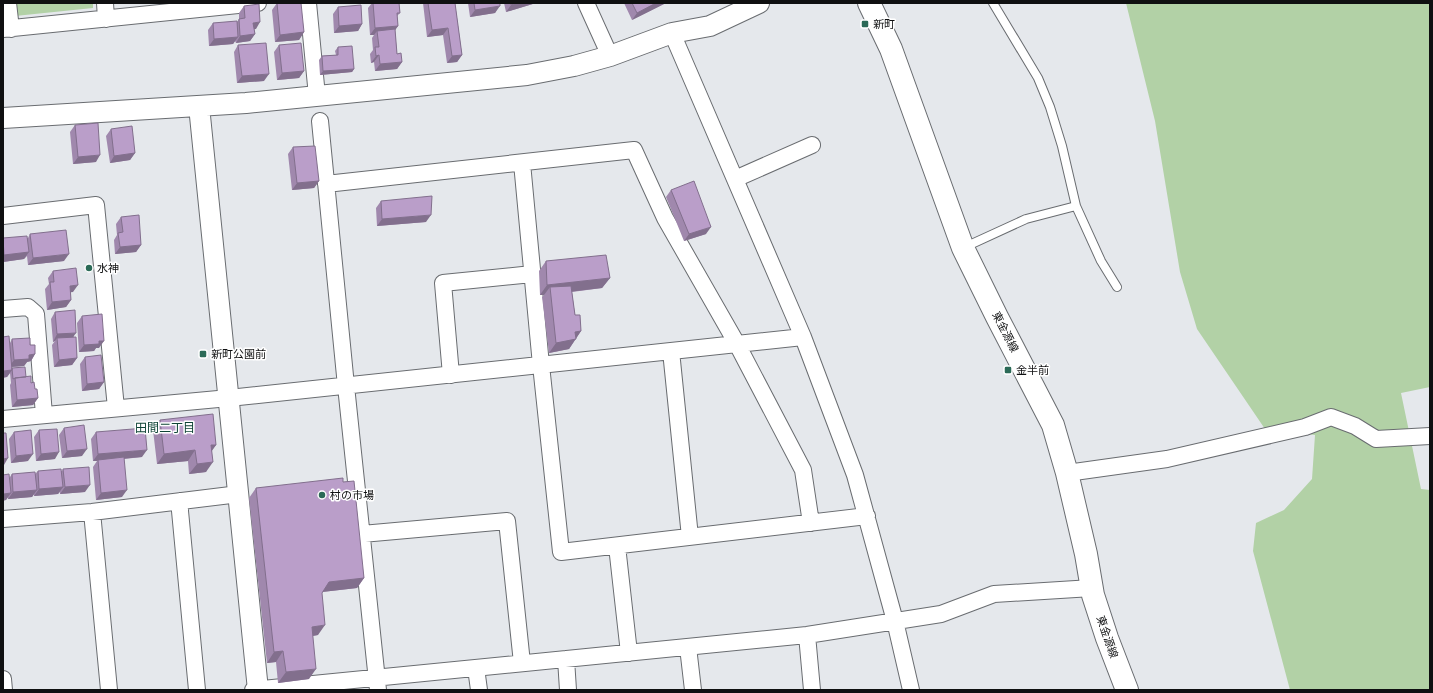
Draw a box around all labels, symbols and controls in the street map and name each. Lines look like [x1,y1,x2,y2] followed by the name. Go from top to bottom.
[873,18,895,31] place label: 新町
[860,19,870,29] marker: 新町
[97,262,119,275] place label: 水神
[84,263,94,273] marker: 水神
[989,309,1021,355] street label: 東金源線
[211,348,266,361] place label: 新町公園前
[198,349,208,359] marker: 新町公園前
[1016,364,1049,377] place label: 金半前
[1003,365,1013,375] marker: 金半前
[135,421,195,436] district label: 田間二丁目
[330,489,374,502] place label: 村の市場
[317,490,327,500] marker: 村の市場
[1094,614,1120,660] street label: 東金源線

